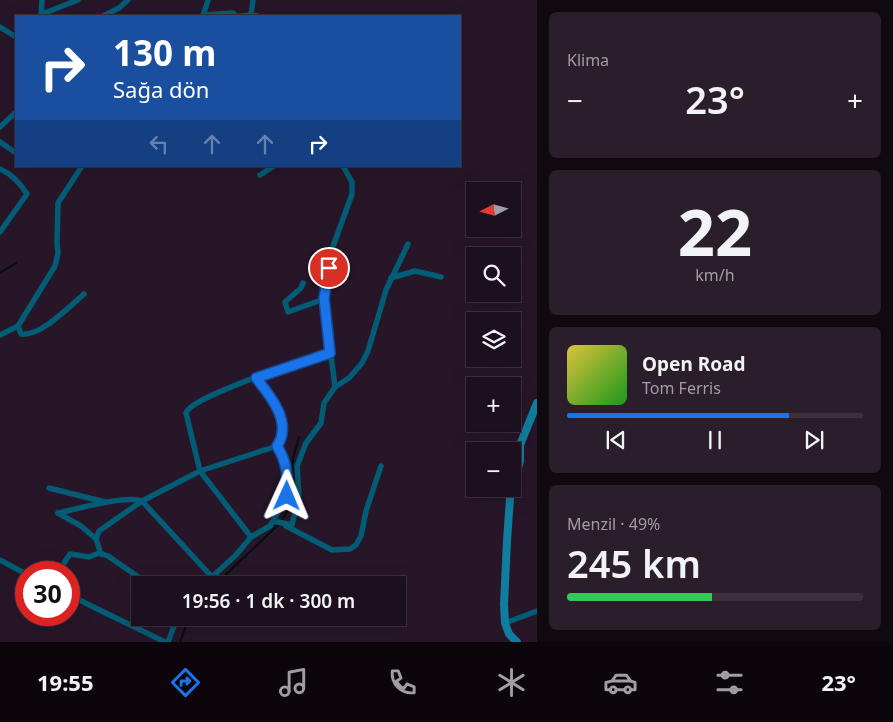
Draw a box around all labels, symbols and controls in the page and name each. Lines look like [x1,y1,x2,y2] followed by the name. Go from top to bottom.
[113,29,216,76] text: 130 m
[30,35,95,100] icon: right
[567,49,609,71] text: Klima
[685,73,745,125] text: 23°
[113,74,209,104] text: Sağa dön
[567,81,583,119] text: −
[847,81,863,119] text: +
[145,130,173,158] icon: left
[198,130,226,158] icon: ahead
[251,130,279,158] icon: ahead
[304,130,332,158] icon: right
[466,182,521,238] north arrow
[466,182,521,497] map controls
[678,187,752,275] text: 22
[308,247,350,289] pin
[466,247,521,302] button: search
[315,254,343,282] icon: arrive
[695,264,735,286] text: km/h
[466,312,521,367] button: layers
[642,351,745,377] text: Open Road
[466,377,521,432] button: +
[642,377,721,399] text: Tom Ferris
[602,426,630,454] icon: previous
[701,426,729,454] icon: pause
[800,426,828,454] icon: next
[466,442,521,497] button: −
[260,469,312,521] position arrow
[567,513,660,535] text: Menzil · 49%
[567,537,701,589] text: 245 km
[15,561,80,626] speed limit sign: 30
[182,588,355,614] text: 19:56 · 1 dk · 300 m
[168,665,203,700] icon: directions
[276,665,311,700] icon: music
[385,665,420,700] icon: phone
[494,665,529,700] icon: climate
[603,665,638,700] icon: car
[712,665,747,700] icon: filters
[37,667,94,697] text: 19:55
[821,667,856,697] text: 23°

